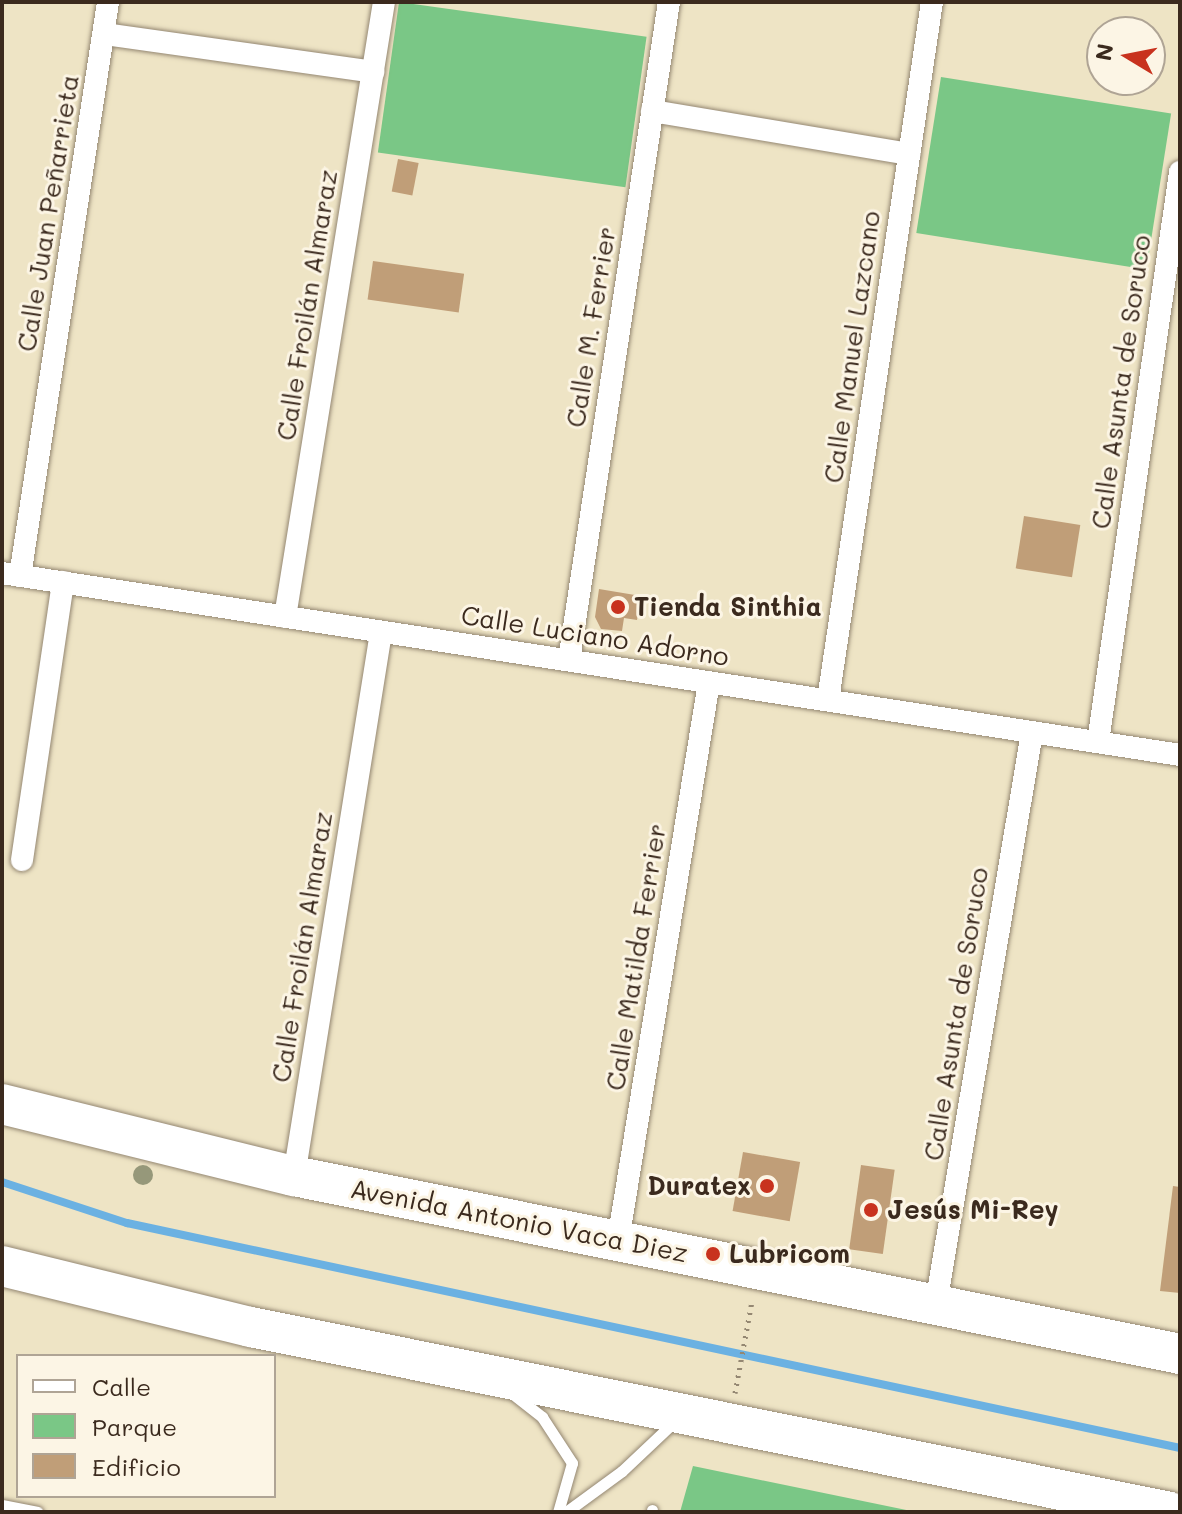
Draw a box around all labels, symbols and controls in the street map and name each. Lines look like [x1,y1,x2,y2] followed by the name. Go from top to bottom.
[1086,16,1166,96] north arrow
[1088,41,1120,63] text: N
[11,72,85,354] street label: Calle Juan Peñarrieta
[270,167,344,443] street label: Calle Froilán Almaraz
[817,209,887,485] street label: Calle Manuel Lazcano
[560,224,622,430] street label: Calle M. Ferrier
[1085,233,1157,531] street label: Calle Asunta de Soruco
[634,591,822,623] place label: Tienda Sinthia
[609,598,627,616] marker: Tienda Sinthia
[459,599,731,673] street label: Calle Luciano Adorno
[265,809,339,1085] street label: Calle Froilán Almaraz
[599,821,673,1093] street label: Calle Matilda Ferrier
[917,865,995,1163] street label: Calle Asunta de Soruco
[647,1170,751,1202] place label: Duratex
[348,1173,690,1269] street label: Avenida Antonio Vaca Diez
[758,1177,776,1195] marker: Duratex
[887,1194,1058,1226] place label: Jesús Mi-Rey
[862,1201,880,1219] marker: Jesús Mi-Rey
[729,1238,850,1270] place label: Lubricom
[704,1245,722,1263] marker: Lubricom
[16,1354,276,1498] legend
[92,1371,151,1402] text: Calle
[92,1411,177,1442] text: Parque
[92,1451,181,1482] text: Edificio

